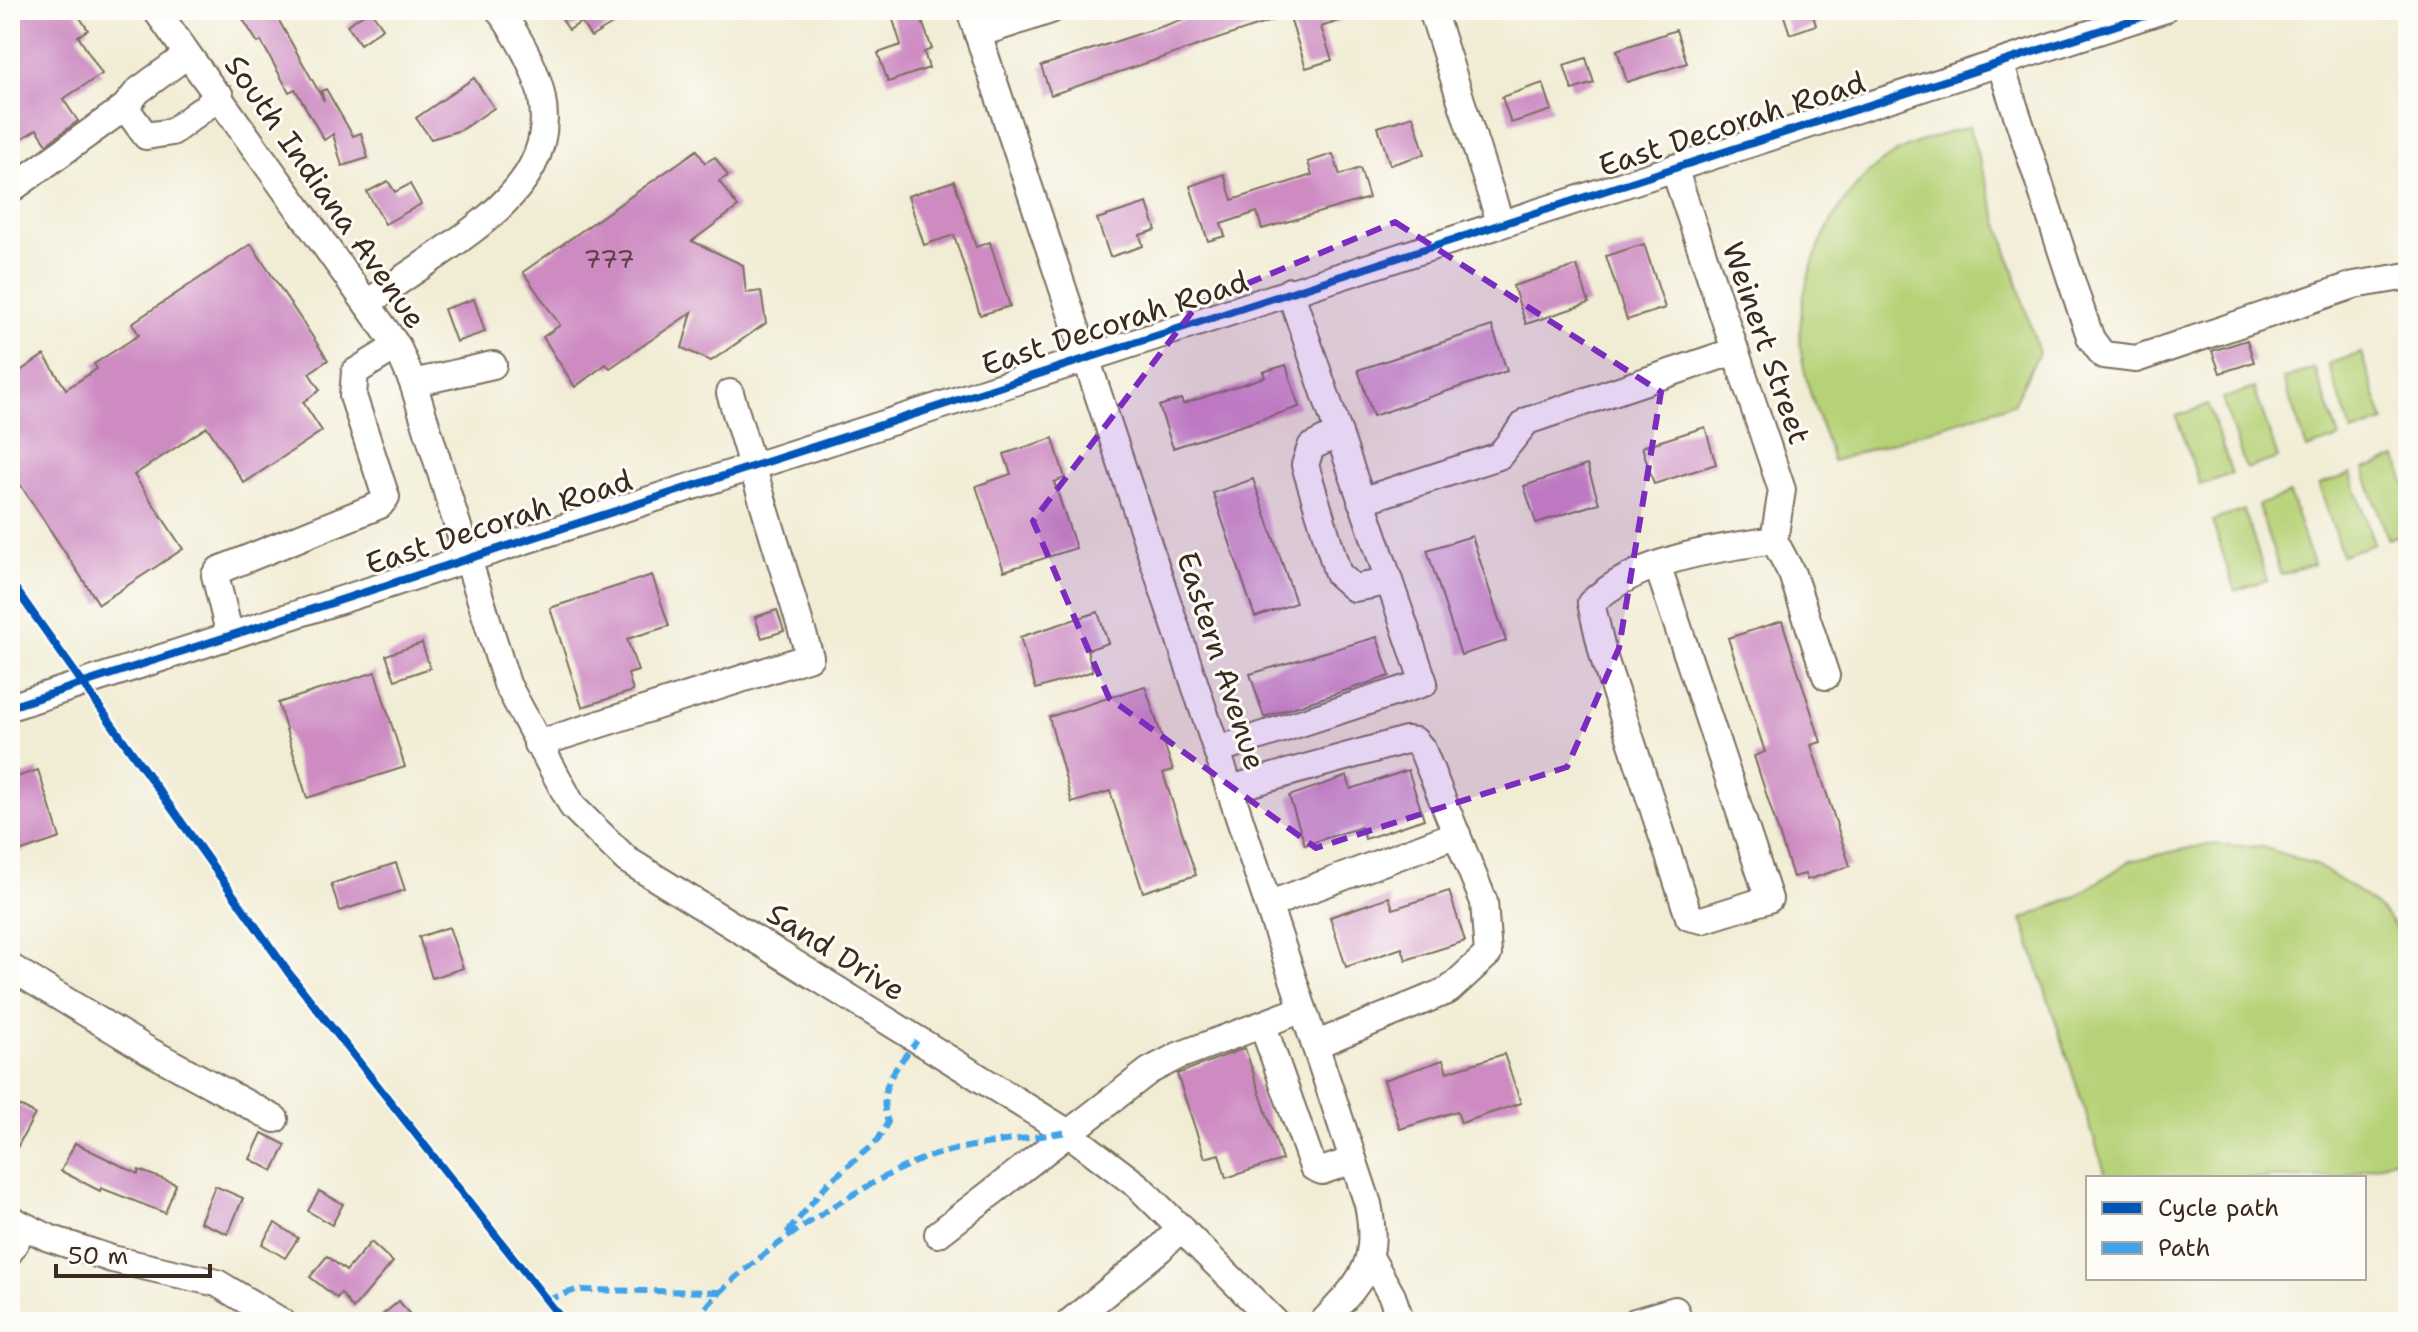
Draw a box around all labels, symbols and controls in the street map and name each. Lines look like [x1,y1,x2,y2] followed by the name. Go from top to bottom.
[215,47,436,337] street label: South Indiana Avenue
[1593,61,1870,186] street label: East Decorah Road
[1713,236,1820,450] street label: Weinert Street
[583,241,635,276] house number: 777
[976,260,1253,385] street label: East Decorah Road
[360,459,637,584] street label: East Decorah Road
[1167,547,1276,775] street label: Eastern Avenue
[759,893,913,1010] street label: Sand Drive
[2086,1176,2366,1280] legend
[2158,1192,2279,1224] text: Cycle path
[56,1228,210,1278] scale bar
[2158,1232,2210,1264] text: Path
[68,1240,128,1272] text: 50 m

